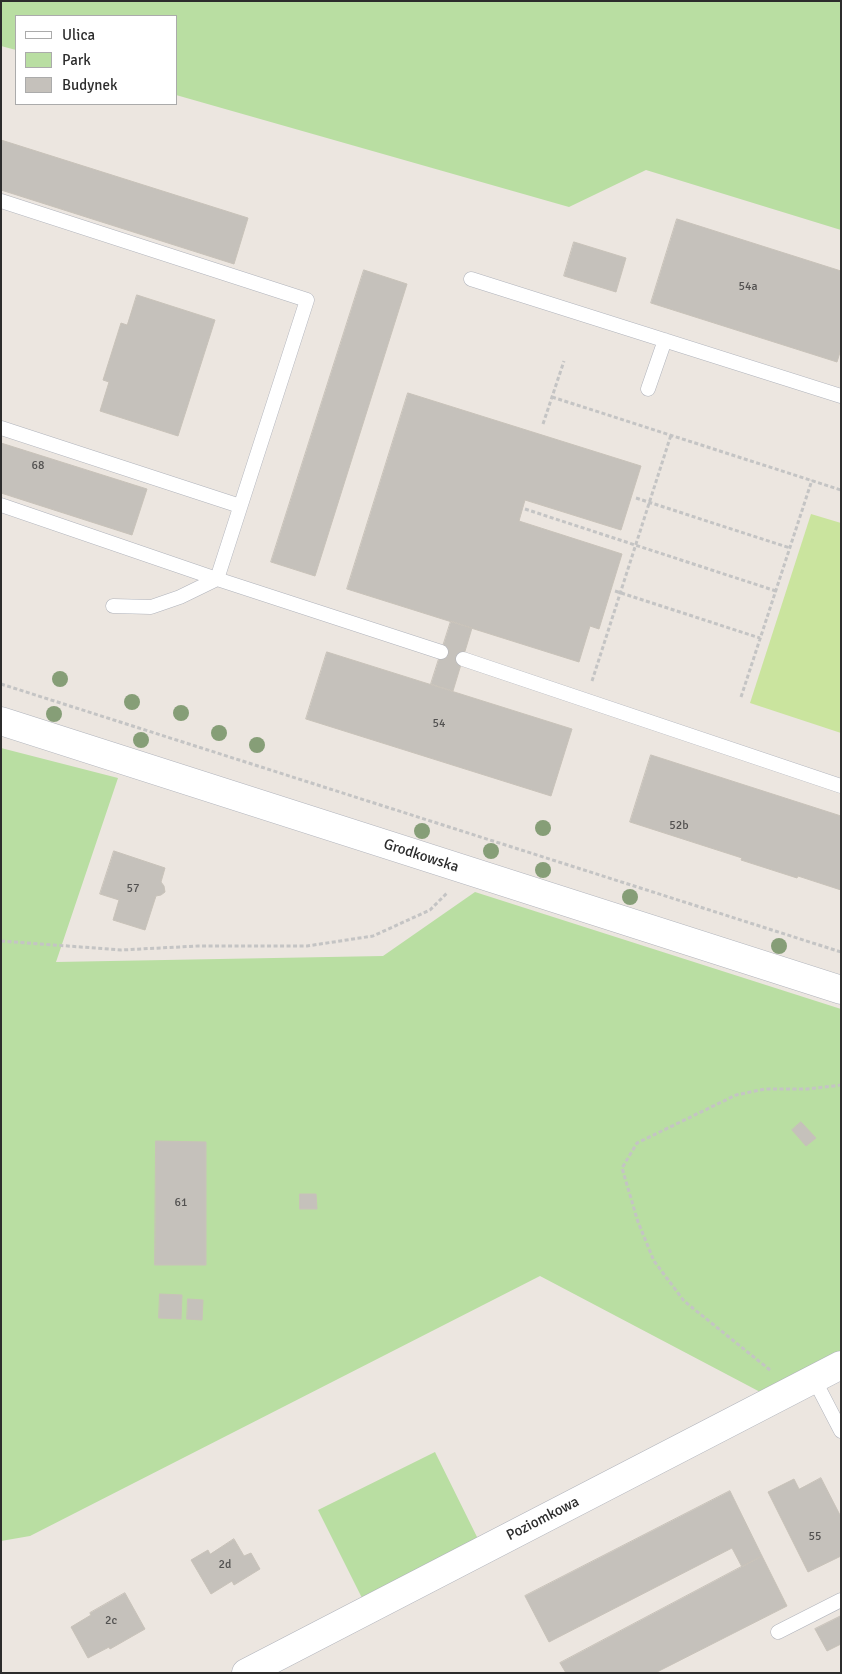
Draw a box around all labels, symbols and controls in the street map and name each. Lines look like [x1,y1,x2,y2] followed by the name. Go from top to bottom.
[15,15,178,105] legend
[62,26,95,44] text: Ulica
[62,51,91,69] text: Park
[62,76,117,94] text: Budynek
[738,280,758,294] house number: 54a
[32,459,44,473] house number: 68
[433,717,445,731] house number: 54
[669,819,689,833] house number: 52b
[381,835,461,877] street label: Grodkowska
[127,882,139,896] house number: 57
[175,1196,187,1210] house number: 61
[504,1493,582,1545] street label: Poziomkowa
[809,1530,821,1544] house number: 55
[219,1558,231,1572] house number: 2d
[105,1614,117,1628] house number: 2c

